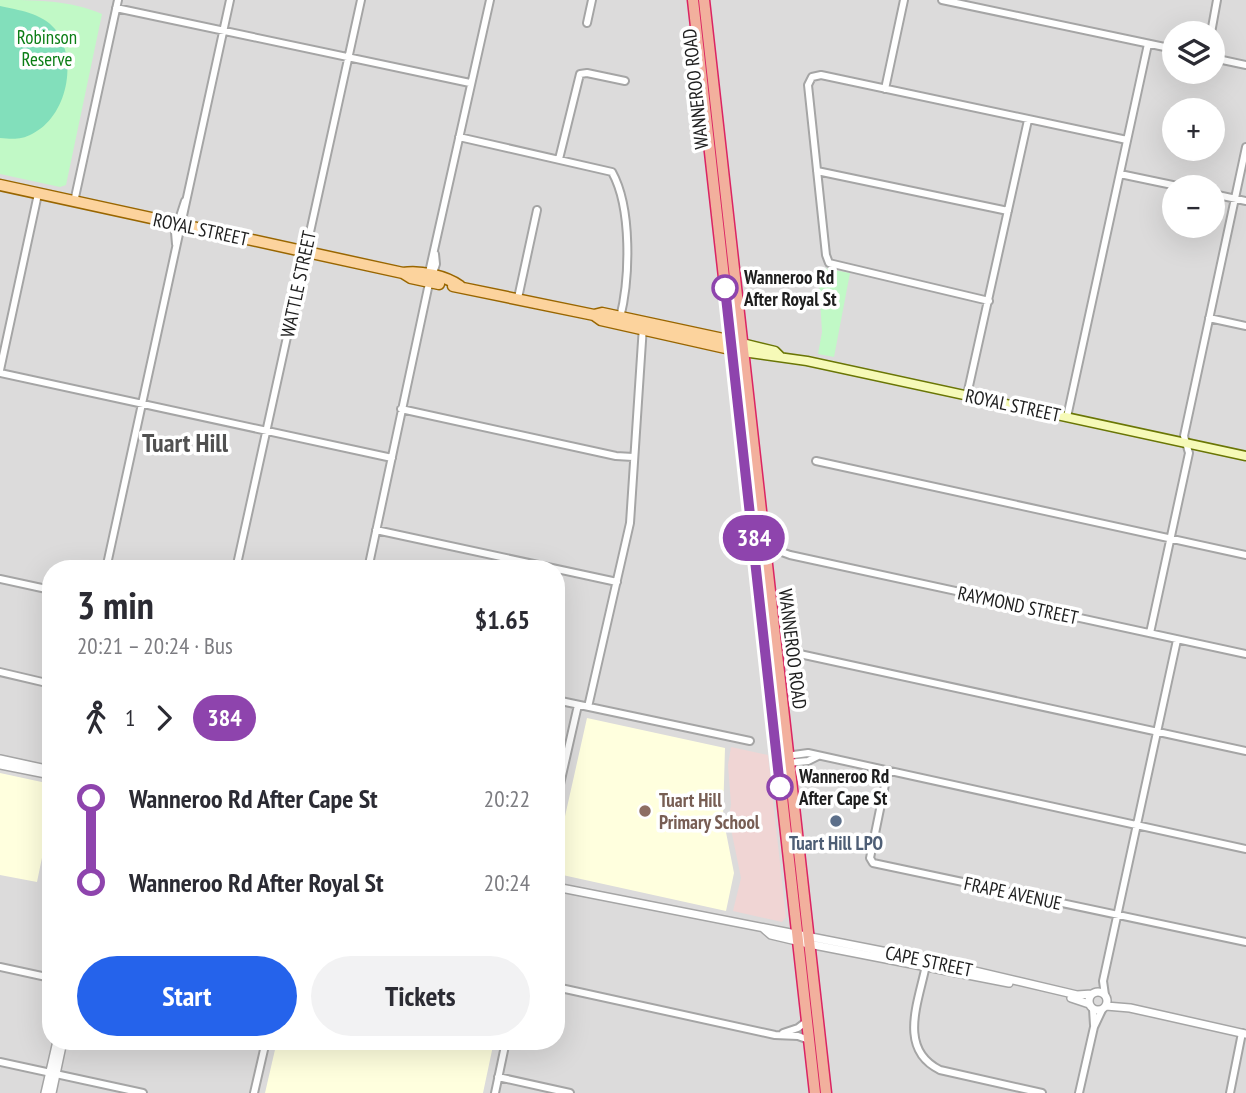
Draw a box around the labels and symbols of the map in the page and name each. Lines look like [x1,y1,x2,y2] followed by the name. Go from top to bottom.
[17,25,77,71] park label: Robinson Reserve
[677,28,713,150] street label: WANNEROO ROAD
[151,207,251,251] street label: ROYAL STREET
[275,228,321,339] street label: WATTLE STREET
[743,265,837,311] place label: Wanneroo Rd After Royal St
[712,275,738,301] marker: Wanneroo Rd After Royal St
[963,383,1063,427] street label: ROYAL STREET
[142,426,229,459] district label: Tuart Hill
[714,515,794,561] line badge: 384
[956,581,1081,630] street label: RAYMOND STREET
[774,588,812,711] street label: WANNEROO ROAD
[798,764,889,810] place label: Wanneroo Rd After Cape St
[767,774,793,800] marker: Wanneroo Rd After Cape St
[659,788,760,834] place label: Tuart Hill Primary School
[637,803,653,819] marker: Tuart Hill Primary School
[828,813,844,829] marker: Tuart Hill LPO
[789,831,883,855] place label: Tuart Hill LPO
[962,871,1064,915] street label: FRAPE AVENUE
[883,940,975,982] street label: CAPE STREET

